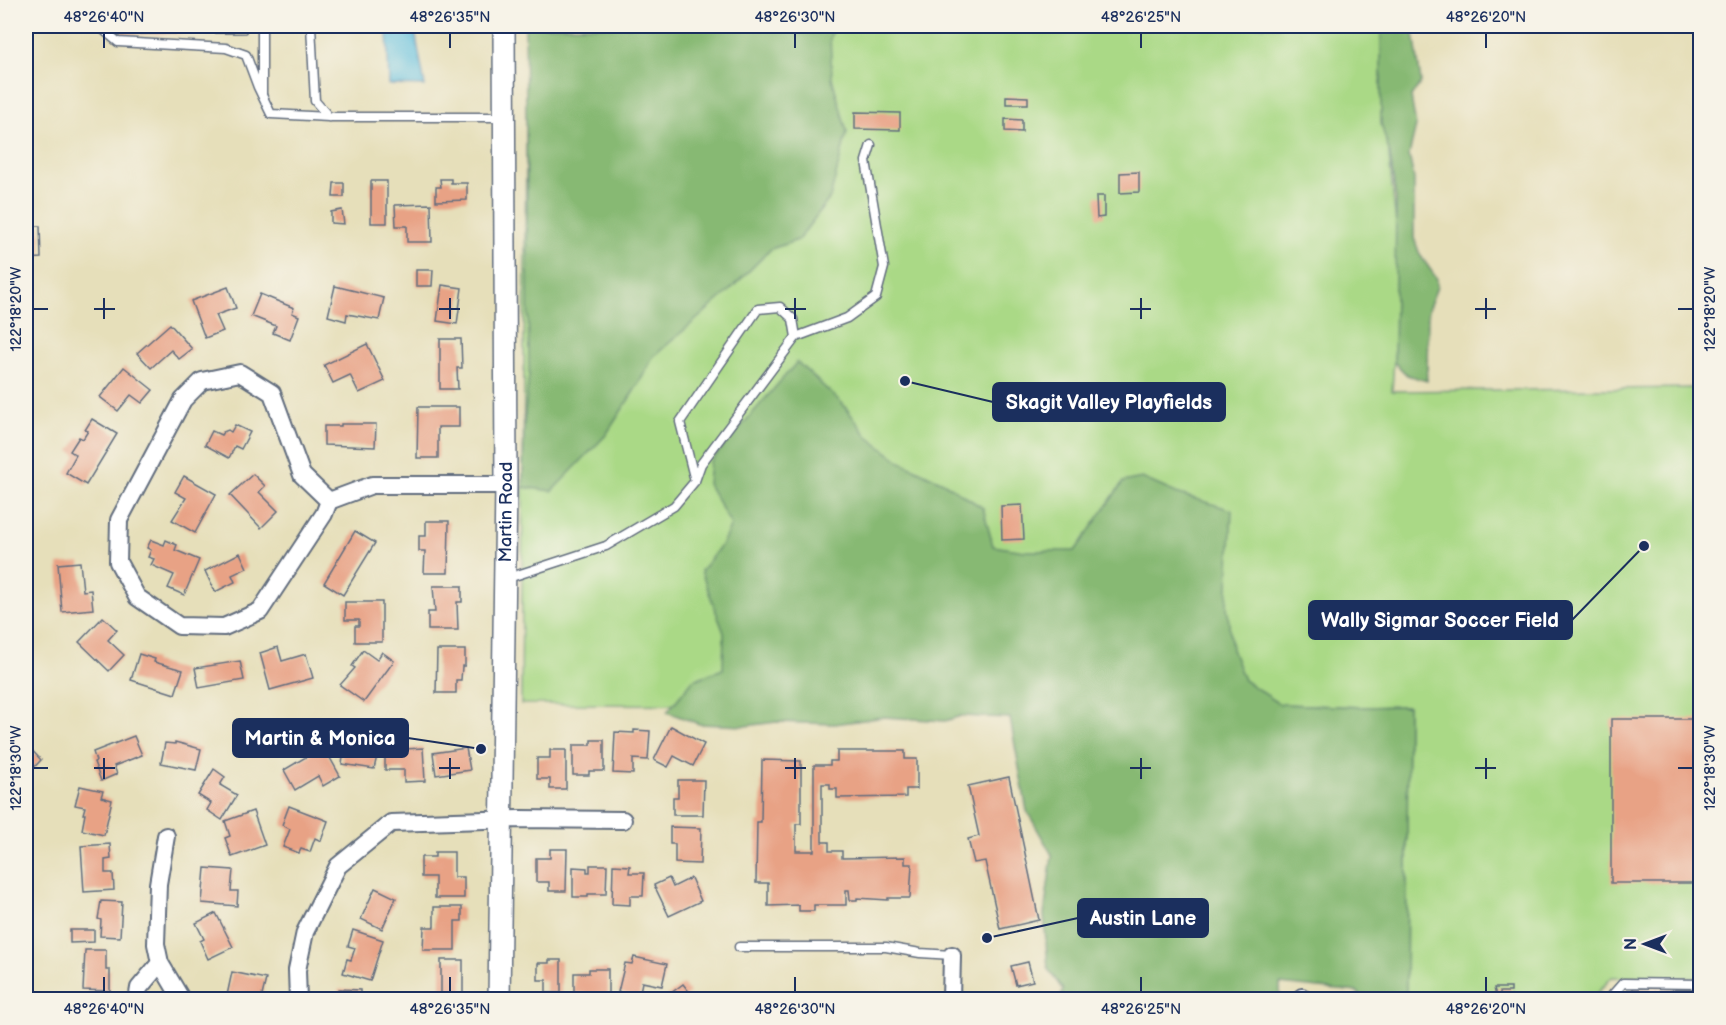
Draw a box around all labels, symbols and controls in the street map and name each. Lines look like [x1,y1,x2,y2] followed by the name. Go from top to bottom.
[63,8,145,27] text: 48°26'40"N
[410,8,490,27] text: 48°26'35"N
[754,8,836,27] text: 48°26'30"N
[1101,8,1181,27] text: 48°26'25"N
[1446,8,1526,27] text: 48°26'20"N
[7,266,26,351] text: 122°18'20"W
[1701,266,1720,351] text: 122°18'20"W
[993,383,1225,421] callout: Skagit Valley Playfields
[1006,391,1212,415] text: Skagit Valley Playfields
[494,462,517,563] street label: Martin Road
[1309,601,1572,639] callout: Wally Sigmar Soccer Field
[1321,609,1559,633] text: Wally Sigmar Soccer Field
[233,719,408,757] callout: Martin & Monica
[7,725,26,811] text: 122°18'30"W
[1701,725,1720,811] text: 122°18'30"W
[245,727,395,751] text: Martin & Monica
[1078,899,1208,937] callout: Austin Lane
[1089,907,1196,931] text: Austin Lane
[1615,914,1675,974] north arrow
[1622,938,1641,950] text: N
[63,1000,145,1019] text: 48°26'40"N
[410,1000,490,1019] text: 48°26'35"N
[754,1000,836,1019] text: 48°26'30"N
[1101,1000,1181,1019] text: 48°26'25"N
[1446,1000,1526,1019] text: 48°26'20"N

